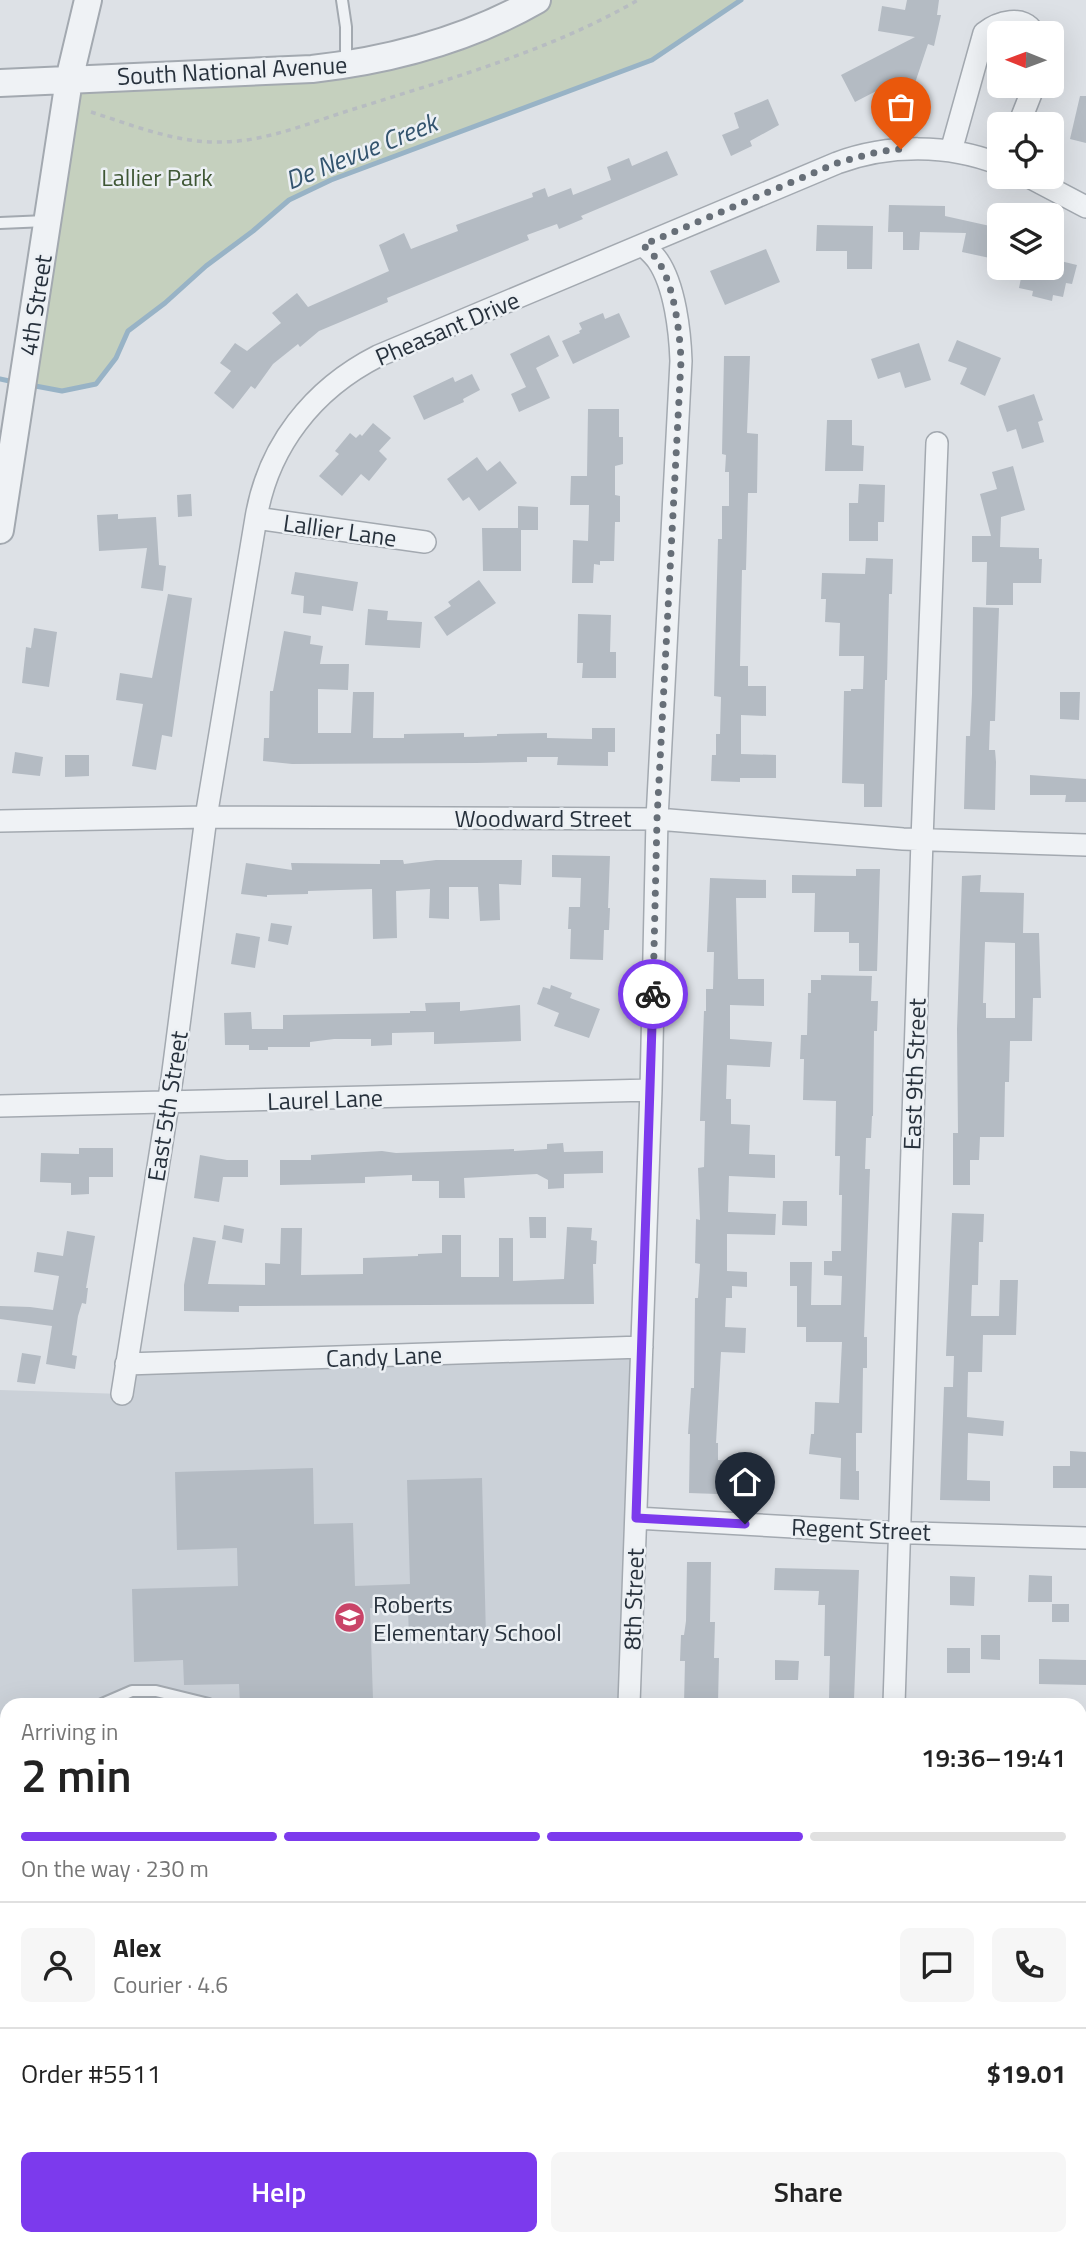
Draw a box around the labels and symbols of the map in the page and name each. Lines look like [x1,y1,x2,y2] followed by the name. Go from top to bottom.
[987,21,1064,98] north arrow
[116,46,348,94] street label: South National Avenue
[871,77,931,149] pin
[279,102,446,199] water label: De Nevue Creek
[101,159,213,195] park label: Lallier Park
[9,251,61,358] street label: 4th Street
[369,281,525,375] street label: Pheasant Drive
[281,504,399,556] street label: Lallier Lane
[455,800,632,836] street label: Woodward Street
[618,959,688,1029] courier
[893,997,935,1151] street label: East 9th Street
[137,1028,197,1184] street label: East 5th Street
[267,1079,383,1119] street label: Laurel Lane
[325,1336,443,1376] street label: Candy Lane
[715,1452,775,1524] pin
[791,1509,932,1549] street label: Regent Street
[613,1547,653,1651] street label: 8th Street
[373,1586,562,1650] place label: Roberts Elementary School
[333,1601,367,1635] school or university icon: Roberts Elementary School

